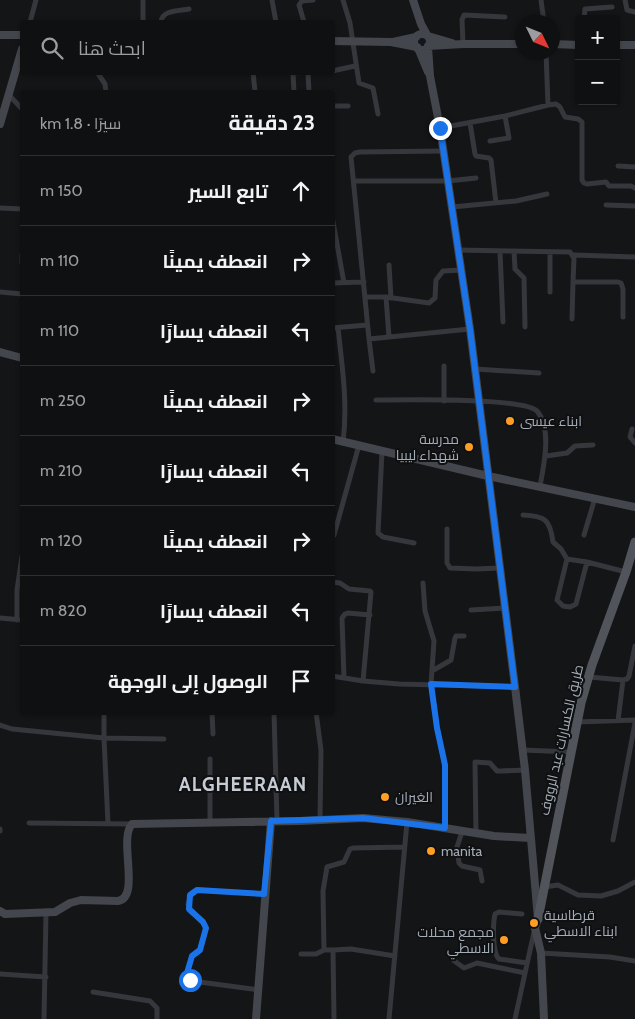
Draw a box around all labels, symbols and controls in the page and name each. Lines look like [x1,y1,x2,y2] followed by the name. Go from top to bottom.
[515,15,560,60] north arrow
[575,15,620,105] map controls
[575,15,620,60] button: +
[20,20,335,75] search box
[38,34,66,62] icon: search
[78,37,146,60] text: ابحث هنا
[575,60,620,105] button: −
[228,110,315,135] text: 23 دقيقة
[40,114,121,133] text: سيرًا · 1.8 km
[429,117,452,140] route end
[287,177,315,205] icon: ahead
[188,180,268,203] text: تابع السير
[40,181,83,200] text: 150 m
[287,247,315,275] icon: right
[162,250,268,273] text: انعطف يمينًا
[40,251,79,270] text: 110 m
[287,317,315,345] icon: left
[160,320,268,343] text: انعطف يسارًا
[40,321,79,340] text: 110 m
[287,387,315,415] icon: right
[162,390,268,413] text: انعطف يمينًا
[40,391,86,410] text: 250 m
[520,412,582,430] place label: ابناء عيسى
[504,415,516,427] marker: ابناء عيسى
[396,430,459,464] place label: مدرسة شهداء ليبيا
[463,441,475,453] marker: مدرسة شهداء ليبيا
[287,457,315,485] icon: left
[160,460,268,483] text: انعطف يسارًا
[40,461,82,480] text: 210 m
[287,527,315,555] icon: right
[162,530,268,553] text: انعطف يمينًا
[40,531,82,550] text: 120 m
[287,597,315,625] icon: left
[160,600,268,623] text: انعطف يسارًا
[40,601,87,620] text: 820 m
[535,663,587,817] street label: طريق الكسارات عبد الرووف
[287,667,315,695] icon: arrive
[108,670,268,693] text: الوصول إلى الوجهة
[179,773,307,796] district label: ALGHEERAAN
[395,788,433,806] place label: الغيران
[379,791,391,803] marker: الغيران
[441,842,483,860] place label: manita
[425,845,437,857] marker: manita
[544,906,618,943] place label: قرطاسية ابناء الاسطي
[528,917,540,929] marker: قرطاسية ابناء الاسطي
[417,923,494,960] place label: مجمع محلات الاسطي
[498,934,510,946] marker: مجمع محلات الاسطي
[179,969,202,992] route start

